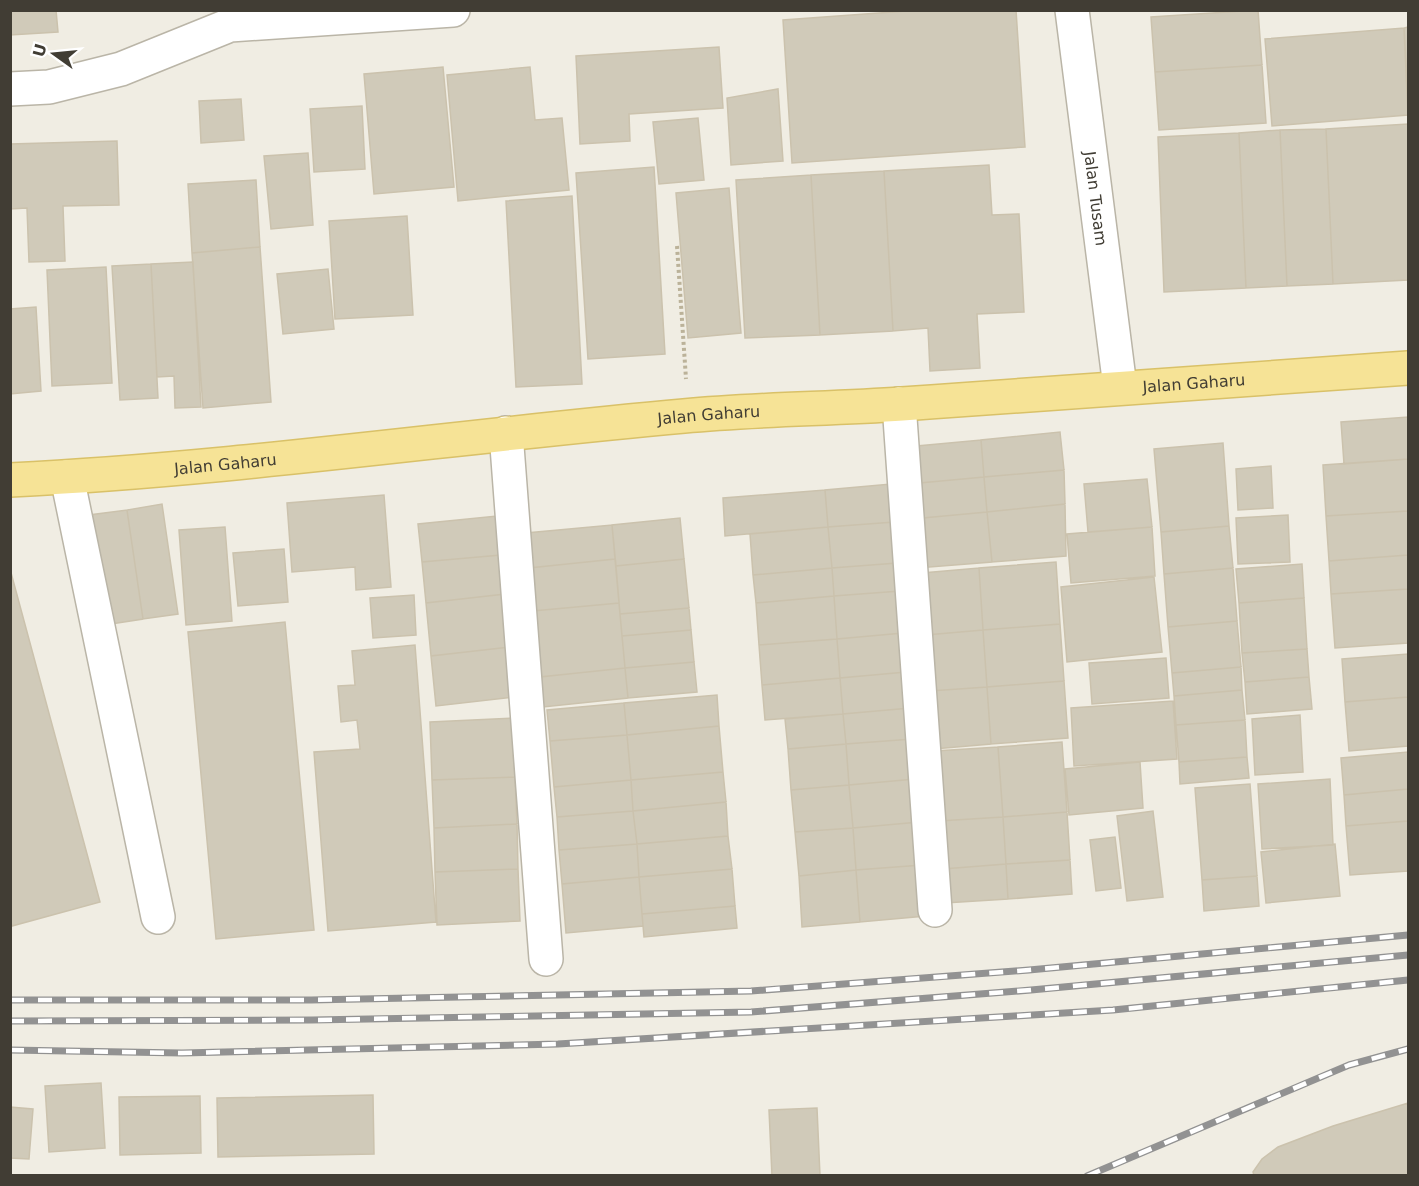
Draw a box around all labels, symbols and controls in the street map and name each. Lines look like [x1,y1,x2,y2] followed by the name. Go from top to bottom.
[24,24,84,84] north arrow
[29,42,51,59] text: U
[1080,149,1111,247] street label: Jalan Tusam
[1141,370,1246,397] street label: Jalan Gaharu
[656,402,761,428] street label: Jalan Gaharu
[172,450,278,479] street label: Jalan Gaharu

